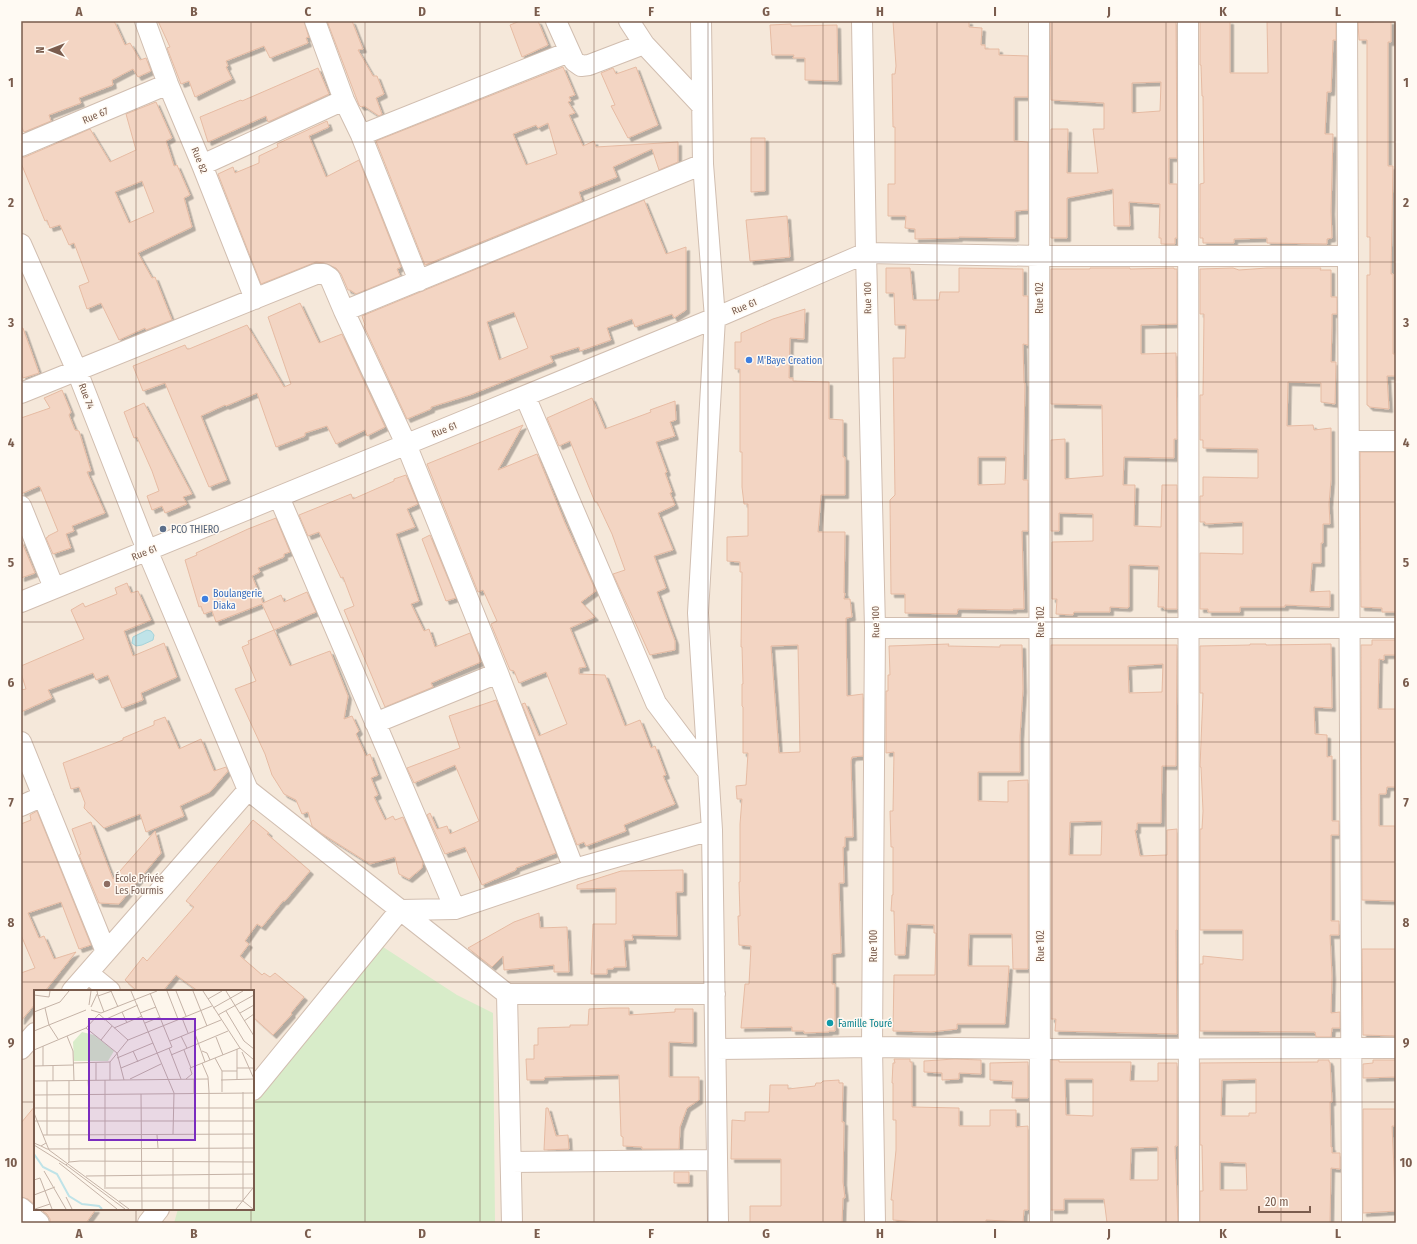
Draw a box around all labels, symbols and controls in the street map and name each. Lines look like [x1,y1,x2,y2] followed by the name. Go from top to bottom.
[74,4,83,19] text: A
[190,4,198,19] text: B
[305,4,312,19] text: C
[418,4,426,19] text: D
[534,4,540,19] text: E
[648,4,654,19] text: F
[762,4,770,19] text: G
[876,4,884,19] text: H
[993,4,997,19] text: I
[1106,4,1111,19] text: J
[1219,4,1227,19] text: K
[1335,4,1341,19] text: L
[30,30,70,70] north arrow
[34,47,47,53] text: N
[8,75,14,90] text: 1
[1403,75,1409,90] text: 1
[81,105,110,127] street label: Rue 67
[188,145,210,176] street label: Rue 82
[7,195,14,210] text: 2
[1402,195,1409,210] text: 2
[862,282,874,314] street label: Rue 100
[1034,282,1046,314] street label: Rue 102
[730,296,759,318] street label: Rue 61
[7,315,14,330] text: 3
[1402,315,1409,330] text: 3
[744,355,754,365] marker: M'Baye Creation
[757,355,822,367] place label: M'Baye Creation
[76,382,96,411] street label: Rue 74
[430,419,459,440] street label: Rue 61
[8,435,15,450] text: 4
[1403,435,1410,450] text: 4
[158,524,168,534] marker: PCO THIERO
[171,524,219,536] place label: PCO THIERO
[130,542,159,563] street label: Rue 61
[8,555,14,570] text: 5
[1403,555,1409,570] text: 5
[213,588,262,612] place label: Boulangerie Diaka
[200,594,210,604] marker: Boulangerie Diaka
[870,606,882,638] street label: Rue 100
[1035,606,1047,638] street label: Rue 102
[8,675,15,690] text: 6
[1403,675,1410,690] text: 6
[8,795,14,810] text: 7
[1403,795,1409,810] text: 7
[115,871,164,897] place label: École Privée Les Fourmis
[102,879,112,889] marker: École Privée Les Fourmis
[8,915,15,930] text: 8
[1403,915,1410,930] text: 8
[868,930,880,962] street label: Rue 100
[1035,930,1047,962] street label: Rue 102
[34,990,254,1210] inset map
[825,1018,835,1028] marker: Famille Touré
[838,1018,892,1030] place label: Famille Touré
[8,1035,15,1050] text: 9
[1403,1035,1410,1050] text: 9
[5,1155,17,1170] text: 10
[1400,1155,1412,1170] text: 10
[1259,1188,1310,1214] scale bar
[1265,1195,1289,1209] text: 20 m
[74,1226,83,1241] text: A
[190,1226,198,1241] text: B
[305,1226,312,1241] text: C
[418,1226,426,1241] text: D
[534,1226,540,1241] text: E
[648,1226,654,1241] text: F
[762,1226,770,1241] text: G
[876,1226,884,1241] text: H
[993,1226,997,1241] text: I
[1106,1226,1111,1241] text: J
[1219,1226,1227,1241] text: K
[1335,1226,1341,1241] text: L

